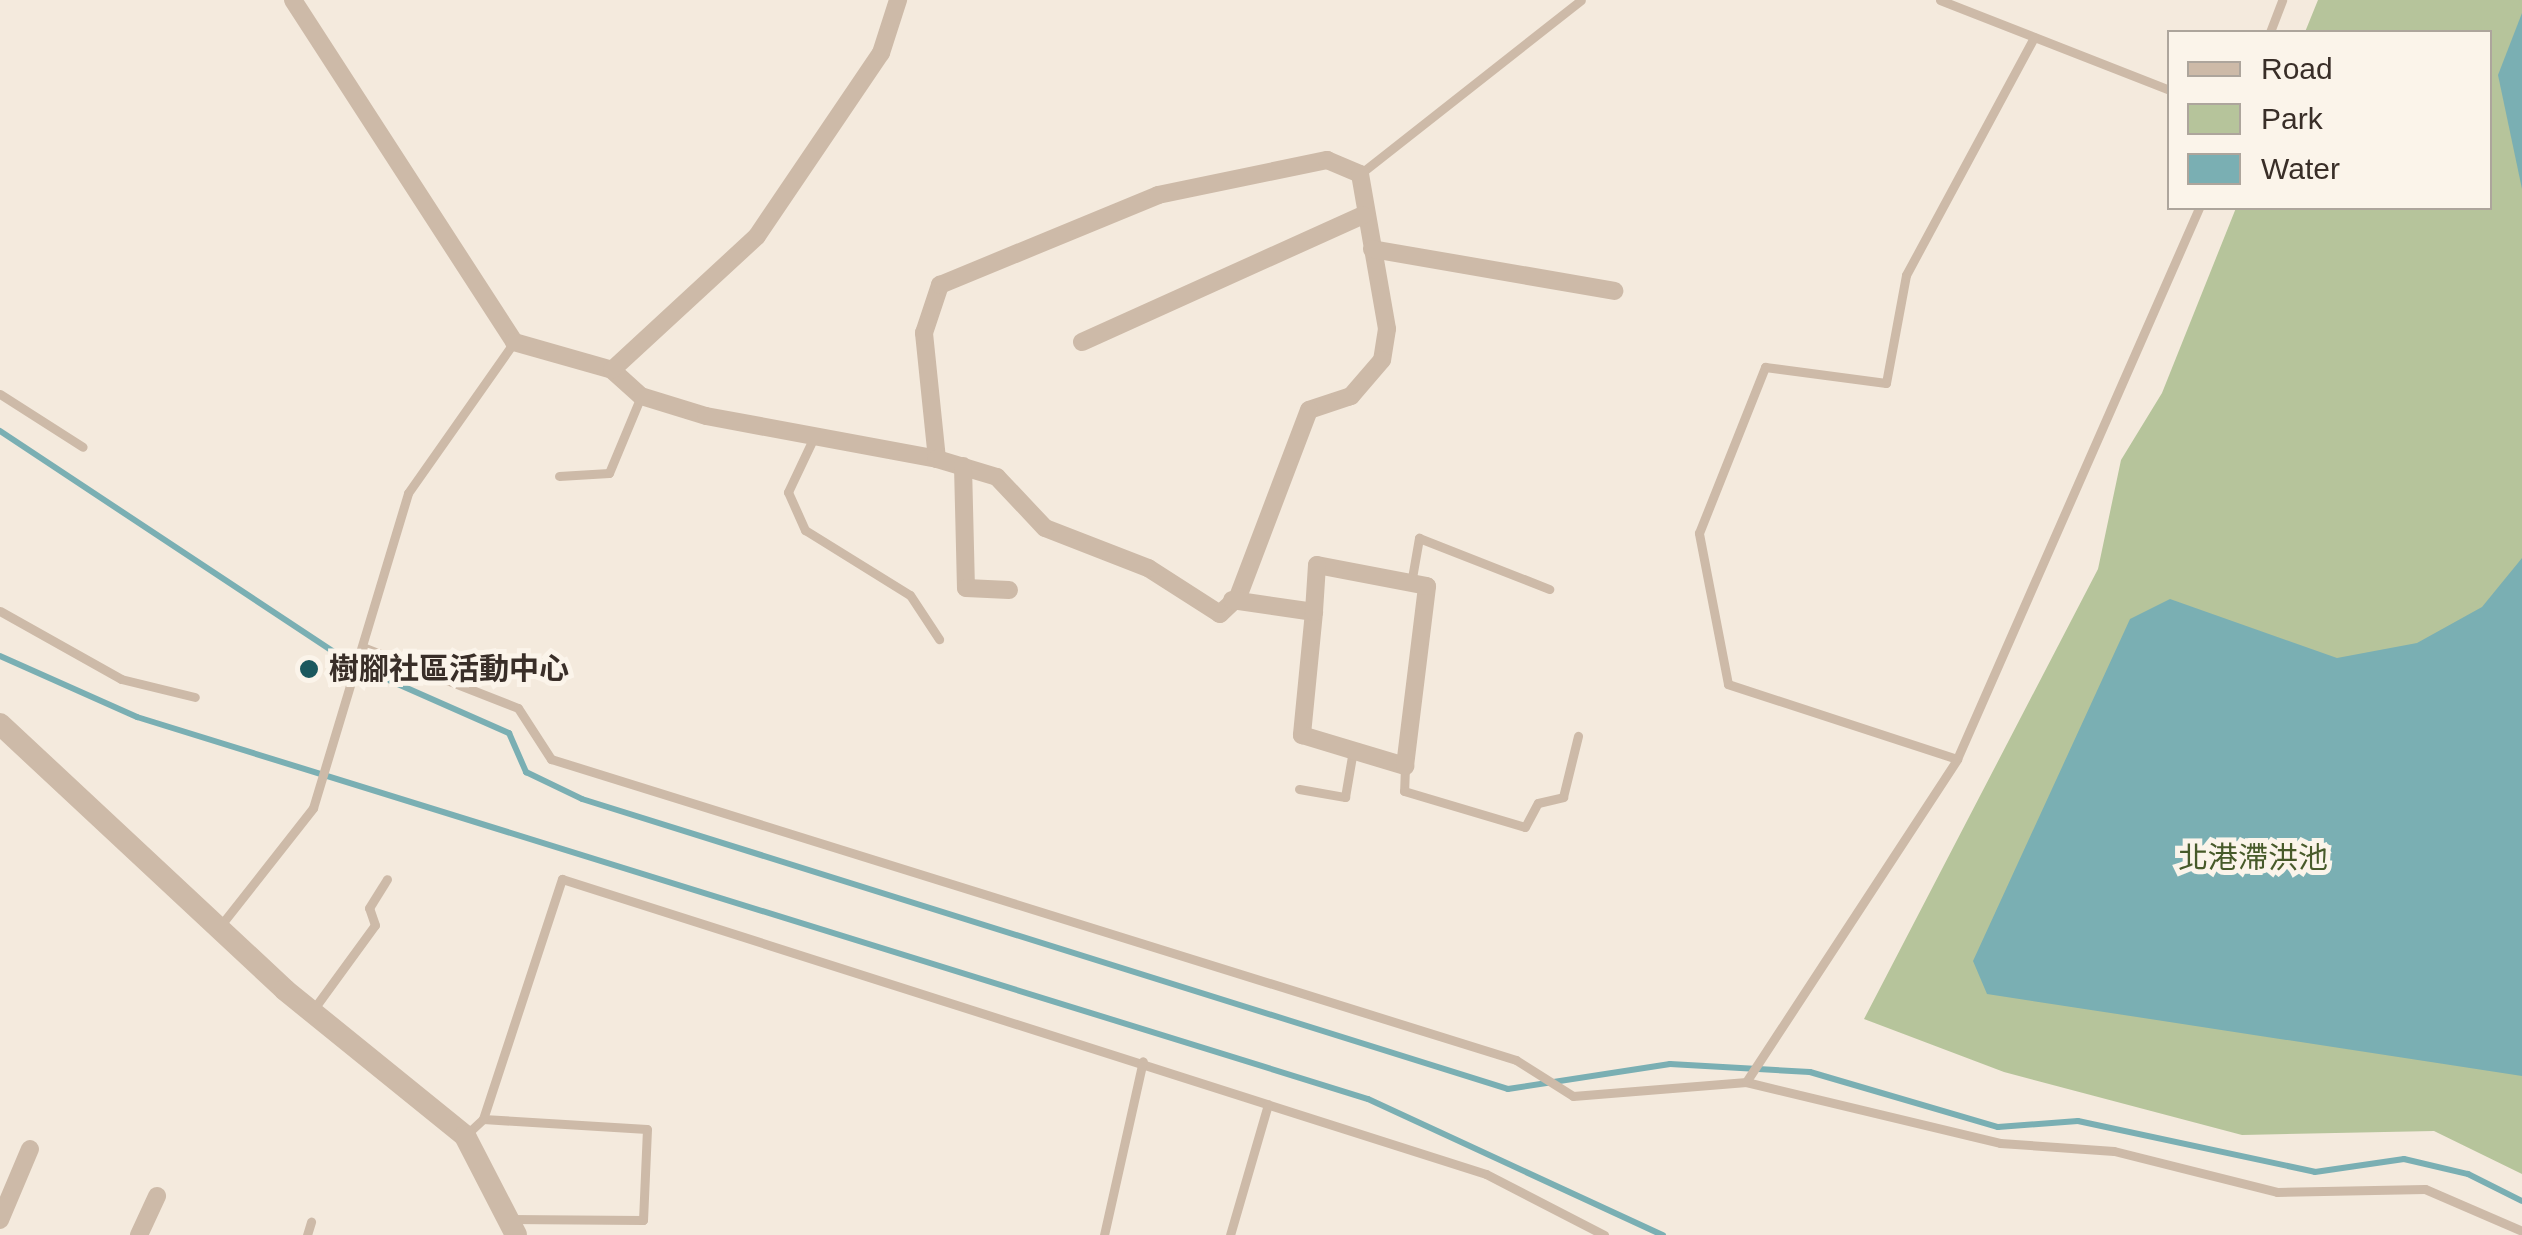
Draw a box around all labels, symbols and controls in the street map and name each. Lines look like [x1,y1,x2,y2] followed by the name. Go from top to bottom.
[2167,30,2492,210] legend
[2261,52,2333,85] text: Road
[2261,102,2323,135] text: Park
[2261,152,2340,185] text: Water
[329,651,569,687] place label: 樹腳社區活動中心
[298,658,320,680] marker: 樹腳社區活動中心
[2178,840,2328,876] park label: 北港滯洪池

